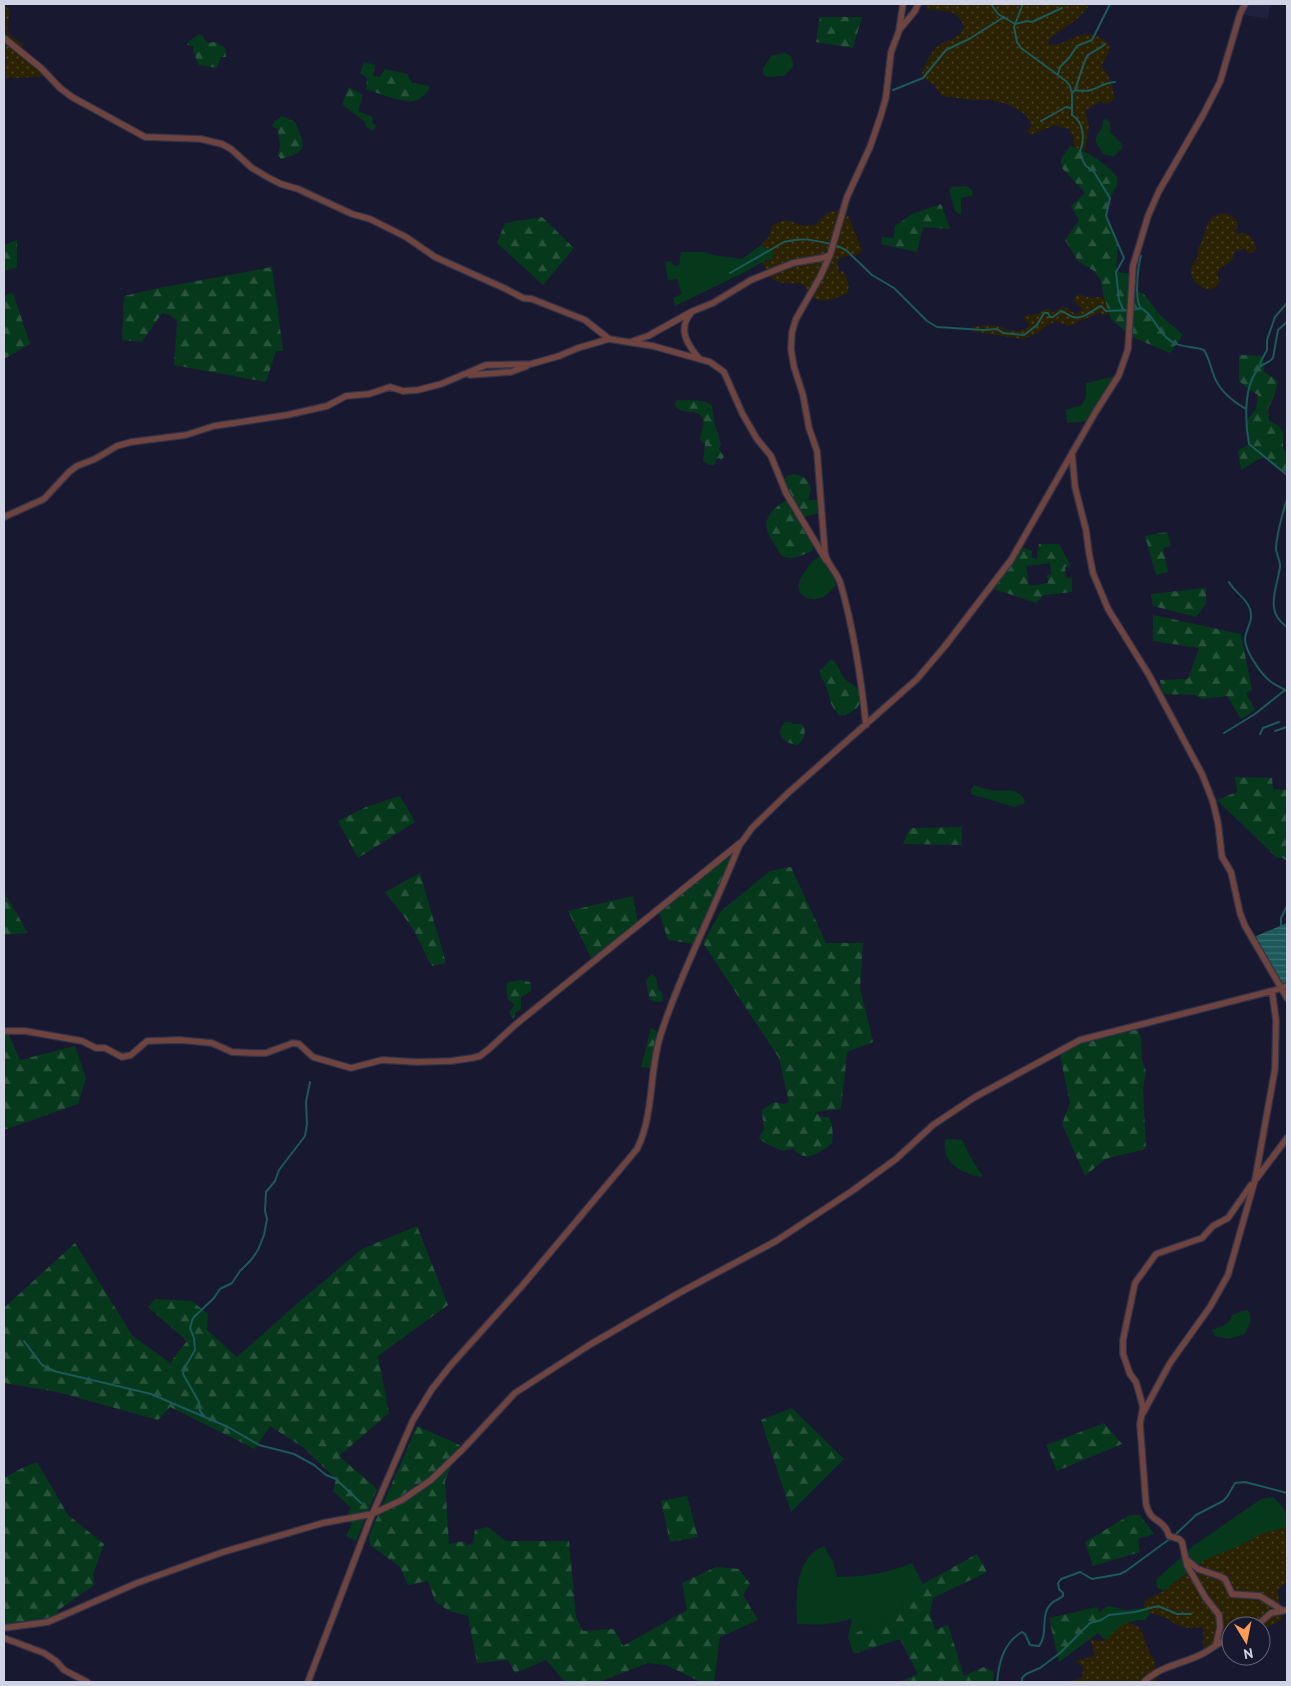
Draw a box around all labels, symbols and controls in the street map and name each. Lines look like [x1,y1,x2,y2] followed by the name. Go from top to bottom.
[1221,1616,1271,1666] north arrow
[1242,1644,1254,1663] text: N

